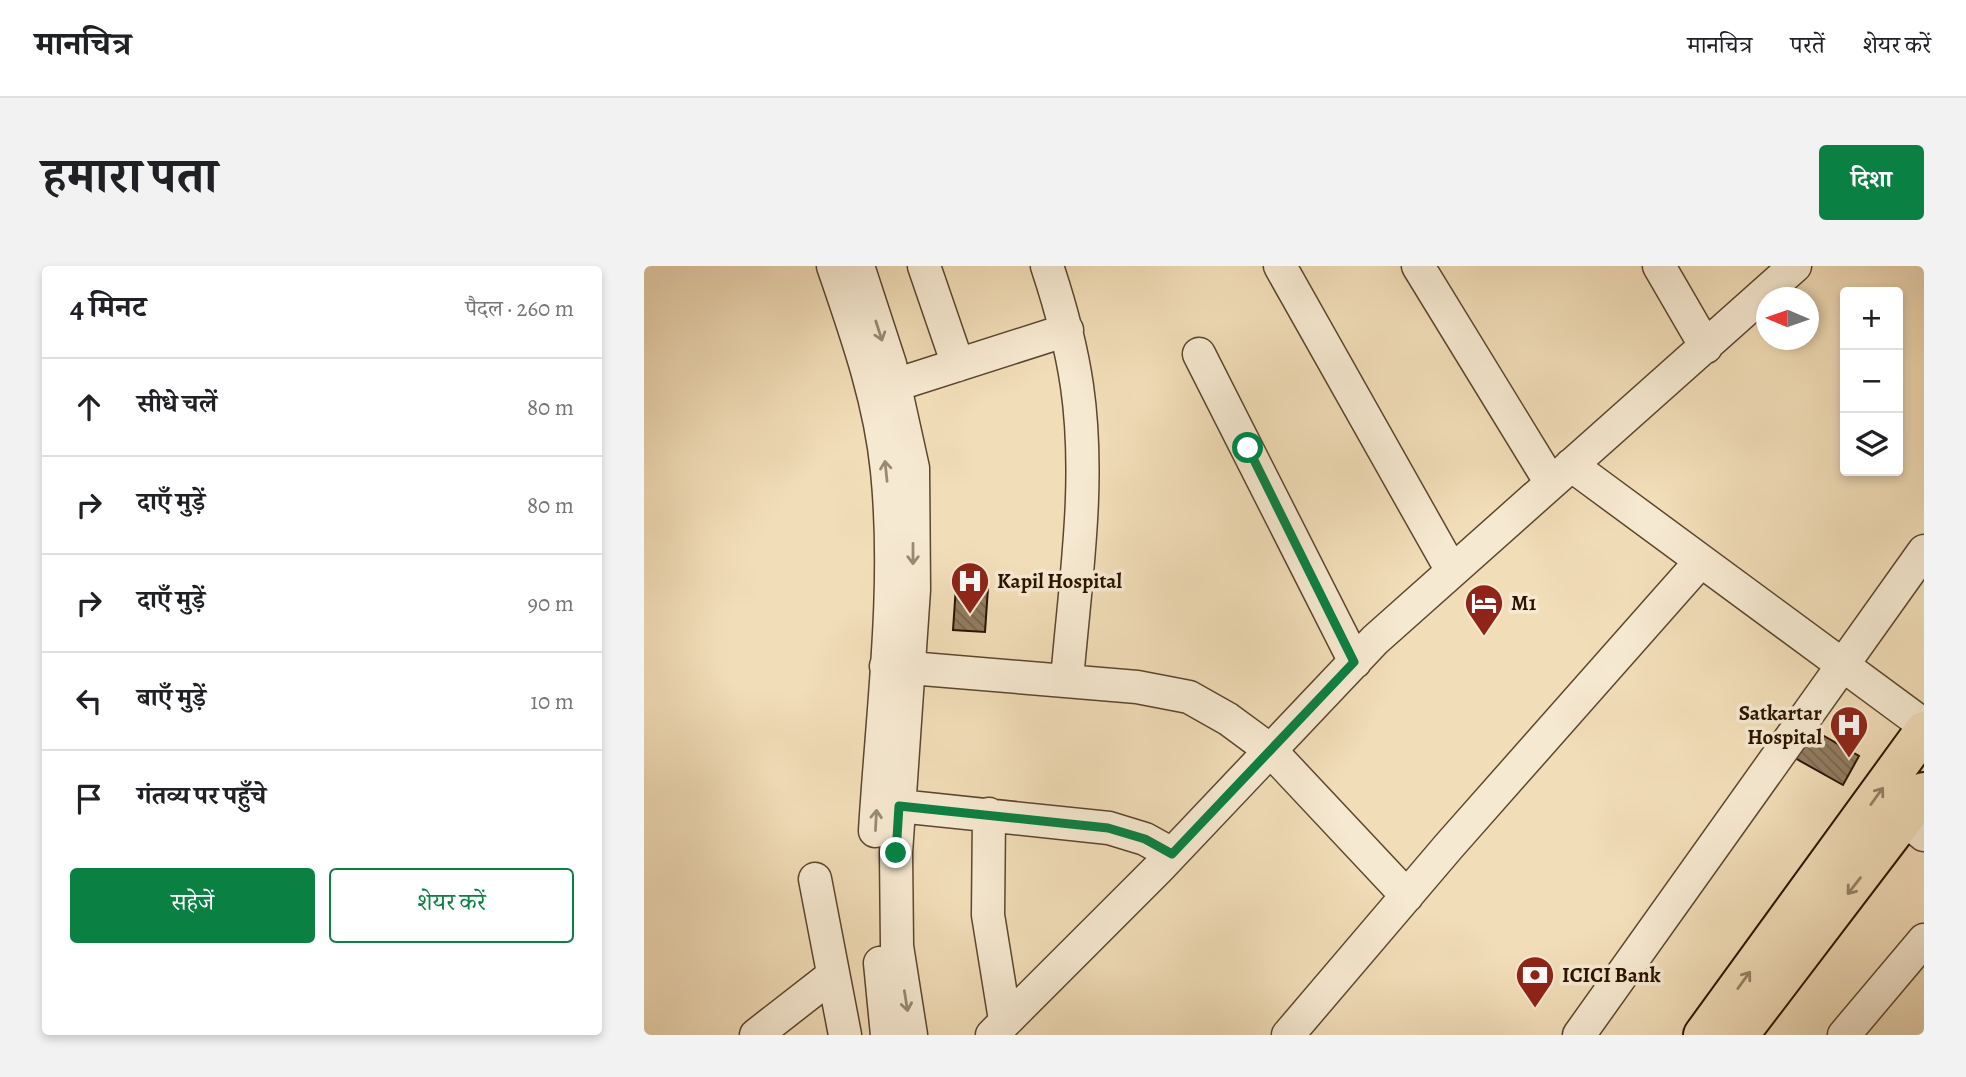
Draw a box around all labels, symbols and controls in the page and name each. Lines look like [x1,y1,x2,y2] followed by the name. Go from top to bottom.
[35,21,131,66] text: मानचित्र
[1687,29,1752,61] text: मानचित्र
[1790,29,1825,61] text: परतें
[1863,29,1931,61] text: शेयर करें
[42,142,217,209] text: हमारा पता
[1819,145,1924,220] button: दिशा
[70,287,146,327] text: 4 मिनट
[1756,287,1819,350] north arrow
[1840,287,1903,476] map controls
[1840,287,1903,350] button: +
[465,293,574,324] text: पैदल · 260 m
[873,320,886,342] one-way arrow
[1840,350,1903,413] button: −
[137,386,217,421] text: सीधे चलें
[70,388,108,426] icon: ahead
[527,392,574,423] text: 80 m
[1840,413,1903,476] button: layers
[1232,432,1263,463] route start
[879,460,892,483] one-way arrow
[137,484,205,519] text: दाएँ मुड़ें
[70,486,108,524] icon: right
[527,490,574,521] text: 80 m
[907,542,920,565] one-way arrow
[949,560,991,615] hospital icon: Kapil Hospital
[997,567,1123,595] place label: Kapil Hospital
[137,582,205,617] text: दाएँ मुड़ें
[1463,582,1505,637] hotel icon: M1
[70,584,108,622] icon: right
[528,588,574,619] text: 90 m
[1511,589,1537,617] place label: M1
[137,680,206,715] text: बाएँ मुड़ें
[70,682,108,720] icon: left
[530,686,574,717] text: 10 m
[1739,699,1822,751] place label: Satkartar Hospital
[1828,704,1870,759] hospital icon: Satkartar Hospital
[137,778,266,813] text: गंतव्य पर पहुँचे
[70,780,108,818] icon: arrive
[1870,787,1884,806] one-way arrow
[870,810,883,832] one-way arrow
[880,837,911,868] route end
[70,868,315,943] button: सहेजें
[329,868,574,943] button: शेयर करें
[1846,876,1861,894] one-way arrow
[1514,954,1556,1009] bank icon: ICICI Bank
[1562,961,1661,989] place label: ICICI Bank
[1736,971,1751,990] one-way arrow
[900,989,913,1012] one-way arrow

